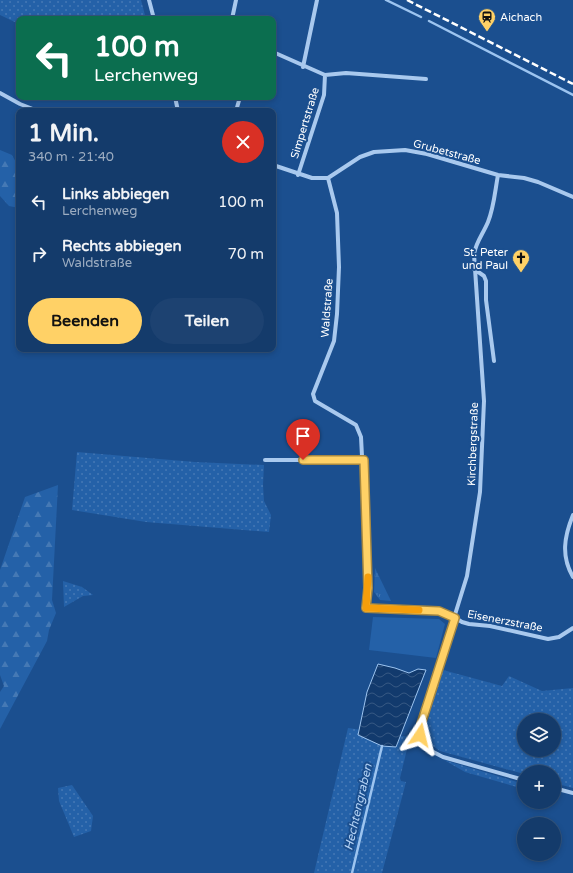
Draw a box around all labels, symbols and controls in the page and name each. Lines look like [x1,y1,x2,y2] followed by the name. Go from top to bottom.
[477,7,497,32] station icon: Aichach
[500,11,542,24] place label: Aichach
[94,30,180,64] text: 100 m
[28,32,80,84] icon: left
[94,64,198,86] text: Lerchenweg
[288,86,322,160] street label: Simpertstraße
[28,119,99,148] text: 1 Min.
[222,121,264,163] button: close
[412,137,482,167] street label: Grubetstraße
[28,149,114,165] text: 340 m · 21:40
[62,185,169,203] text: Links abbiegen
[28,191,50,213] icon: left
[218,193,264,211] text: 100 m
[62,203,137,219] text: Lerchenweg
[62,237,182,255] text: Rechts abbiegen
[28,243,50,265] icon: right
[227,245,264,263] text: 70 m
[462,246,509,272] place label: St. Peter und Paul
[511,248,531,273] church icon: St. Peter und Paul
[62,255,132,271] text: Waldstraße
[318,278,336,338] street label: Waldstraße
[28,298,142,344] button: Beenden
[150,298,264,344] button: Teilen
[465,402,481,486] street label: Kirchbergstraße
[286,419,320,460] pin
[292,425,314,447] icon: arrive
[466,607,544,635] street label: Eisenerzstraße
[517,713,561,861] map controls
[517,713,561,757] button: layers
[399,714,441,756] position arrow
[341,762,375,852] water label: Hechtengraben
[517,765,561,809] button: +
[517,817,561,861] button: −

